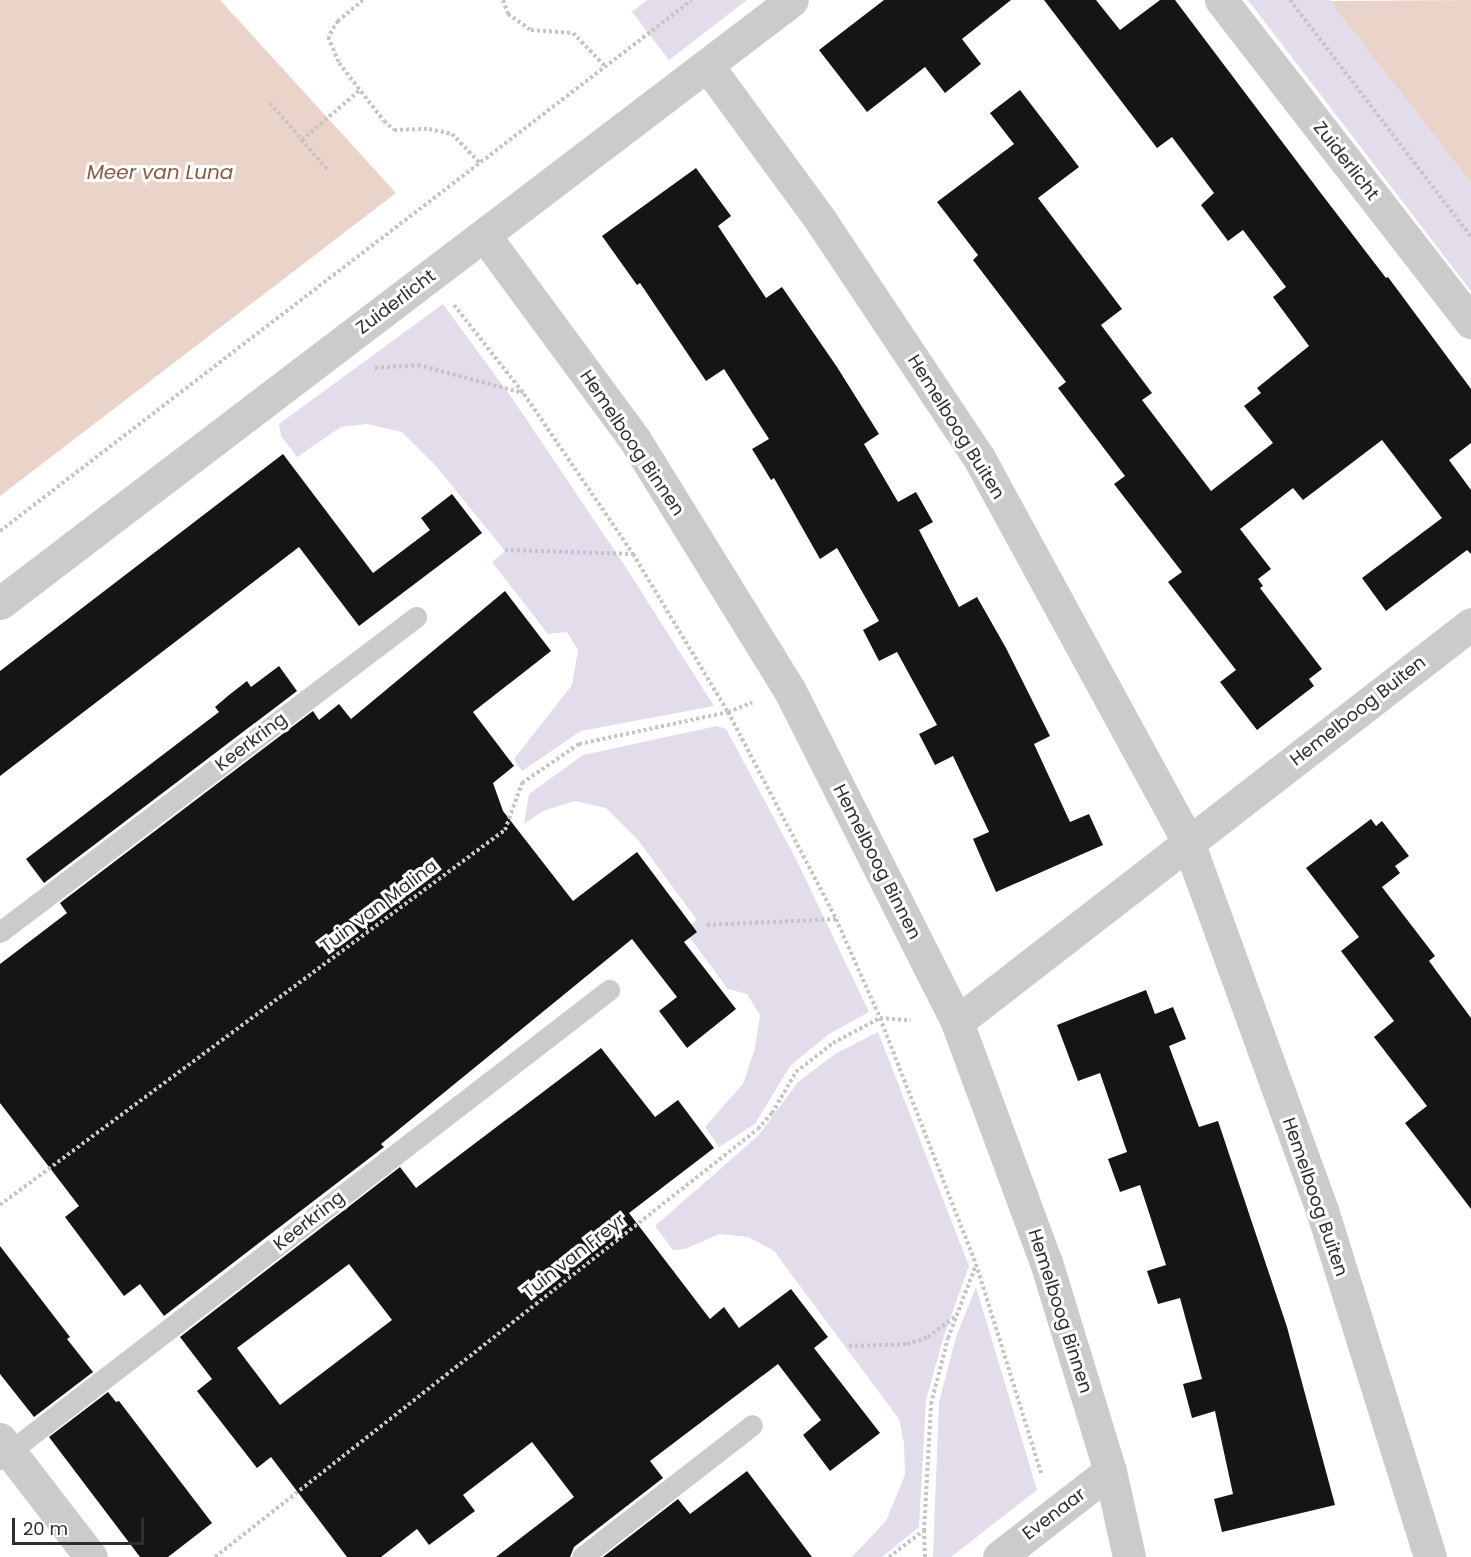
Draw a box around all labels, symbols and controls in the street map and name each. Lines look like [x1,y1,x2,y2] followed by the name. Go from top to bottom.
[1309,117,1383,205] street label: Zuiderlicht
[87,160,233,184] water label: Meer van Luna
[352,265,440,339] street label: Zuiderlicht
[903,351,1009,503] street label: Hemelboog Buiten
[575,366,689,520] street label: Hemelboog Binnen
[1286,651,1430,771] street label: Hemelboog Buiten
[211,708,291,776] street label: Keerkring
[829,781,925,943] street label: Hemelboog Binnen
[316,855,442,957] street label: Tuin van Malina
[1278,1115,1352,1279] street label: Hemelboog Buiten
[269,1187,349,1255] street label: Keerkring
[518,1209,630,1303] street label: Tuin van Freyr
[1023,1226,1097,1396] street label: Hemelboog Binnen
[1018,1483,1090,1545] street label: Evenaar
[15,1506,147,1544] scale bar
[23,1516,68,1541] text: 20 m

